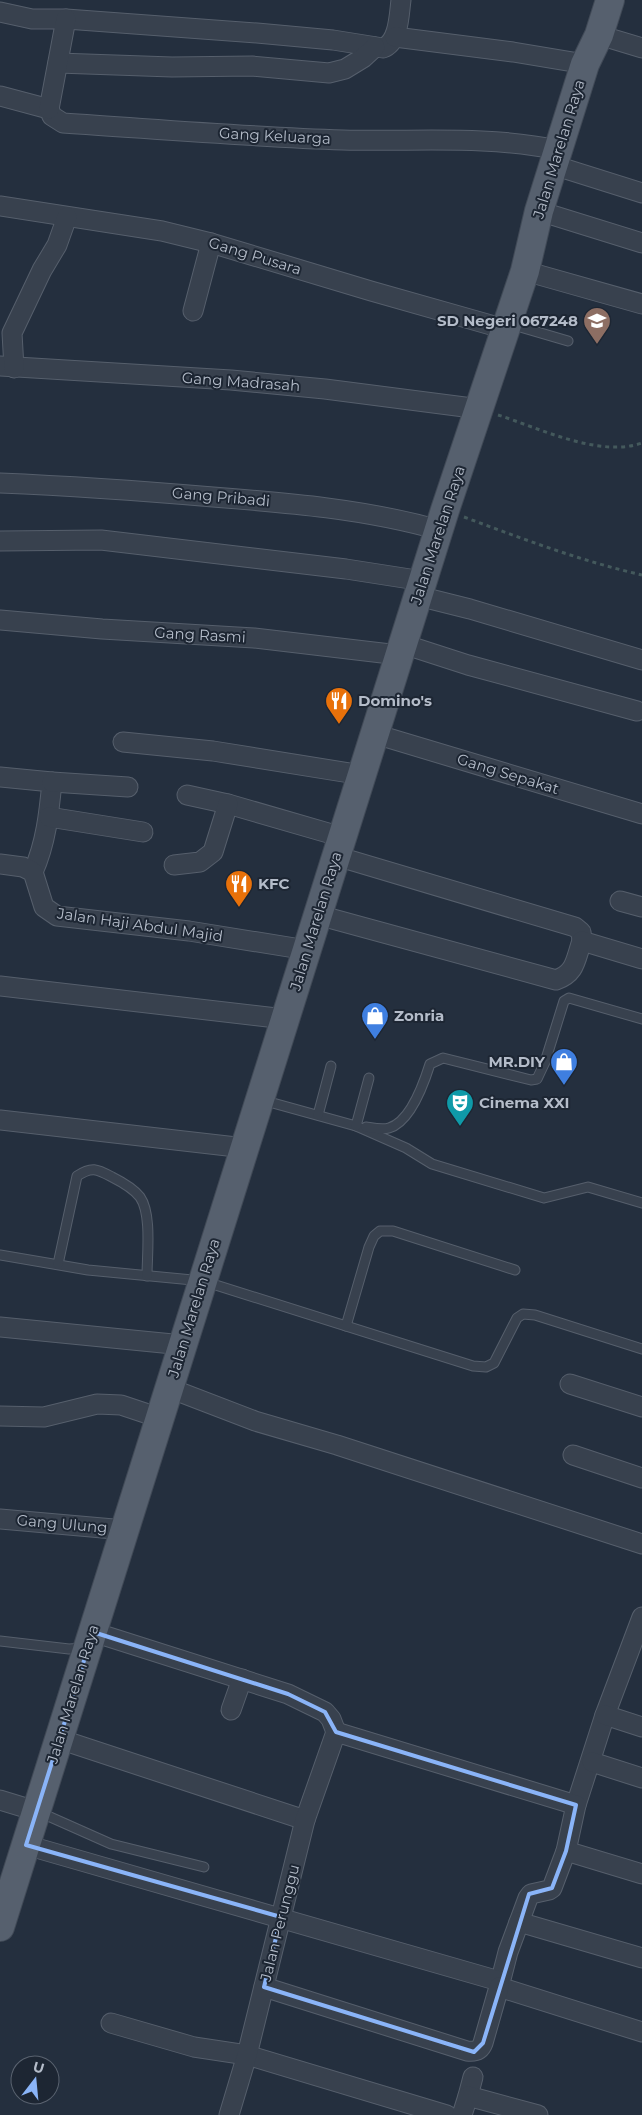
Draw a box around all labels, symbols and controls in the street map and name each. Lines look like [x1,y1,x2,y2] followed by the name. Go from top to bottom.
[528,77,589,222] street label: Jalan Marelan Raya
[219,123,331,148] street label: Gang Keluarga
[206,232,304,279] street label: Gang Pusara
[582,306,612,345] school or university icon: SD Negeri 067248
[437,311,578,330] place label: SD Negeri 067248
[181,368,301,395] street label: Gang Madrasah
[406,463,469,607] street label: Jalan Marelan Raya
[171,483,271,510] street label: Gang Pribadi
[154,623,246,646] street label: Gang Rasmi
[324,686,354,725] restaurant icon: Domino's
[358,691,432,710] place label: Domino's
[455,749,562,798] street label: Gang Sepakat
[285,849,346,994] street label: Jalan Marelan Raya
[224,869,254,908] restaurant icon: KFC
[258,874,290,893] place label: KFC
[55,903,224,946] street label: Jalan Haji Abdul Majid
[360,1001,390,1040] shop icon: Zonria
[394,1006,444,1025] place label: Zonria
[549,1047,579,1086] shop icon: MR.DIY
[488,1052,546,1071] place label: MR.DIY
[445,1088,475,1127] theatre icon: Cinema XXI
[479,1093,569,1112] place label: Cinema XXI
[163,1236,224,1381] street label: Jalan Marelan Raya
[16,1510,108,1537] street label: Gang Ulung
[42,1622,103,1767] street label: Jalan Marelan Raya
[256,1862,303,1984] street label: Jalan Perunggu
[10,2055,60,2105] north arrow
[31,2057,46,2078] text: U

